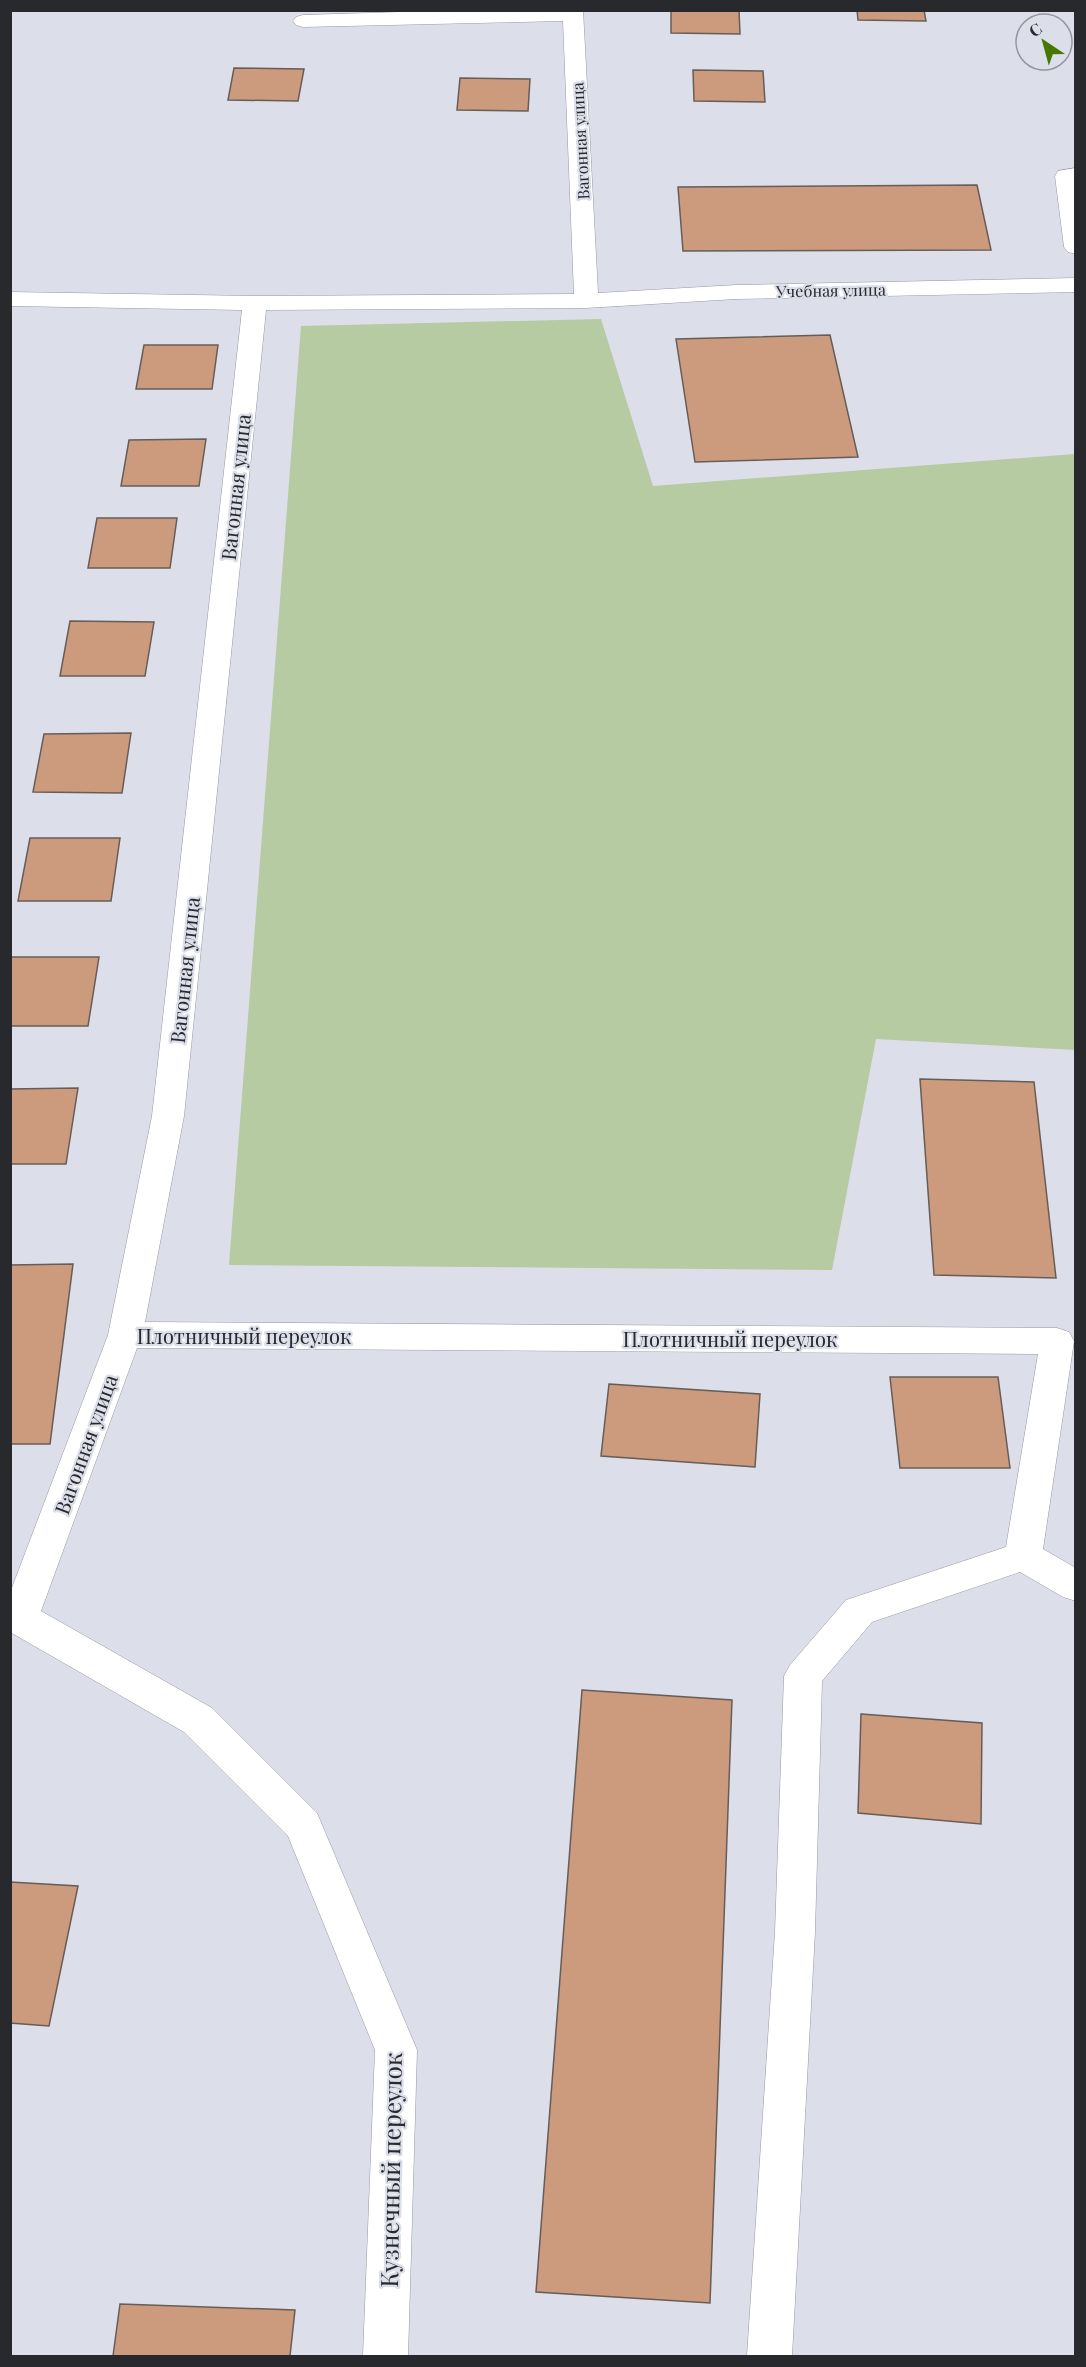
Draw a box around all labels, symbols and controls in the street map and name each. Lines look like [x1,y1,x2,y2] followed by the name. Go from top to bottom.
[1014,12,1074,72] north arrow
[1024,18,1046,41] text: С
[566,82,594,200] street label: Вагонная улица
[775,279,886,301] street label: Учебная улица
[214,413,256,561] street label: Вагонная улица
[163,896,205,1044] street label: Вагонная улица
[137,1322,352,1349] street label: Плотничный переулок
[623,1325,838,1352] street label: Плотничный переулок
[47,1370,123,1518] street label: Вагонная улица
[372,2052,408,2288] street label: Кузнечный переулок

